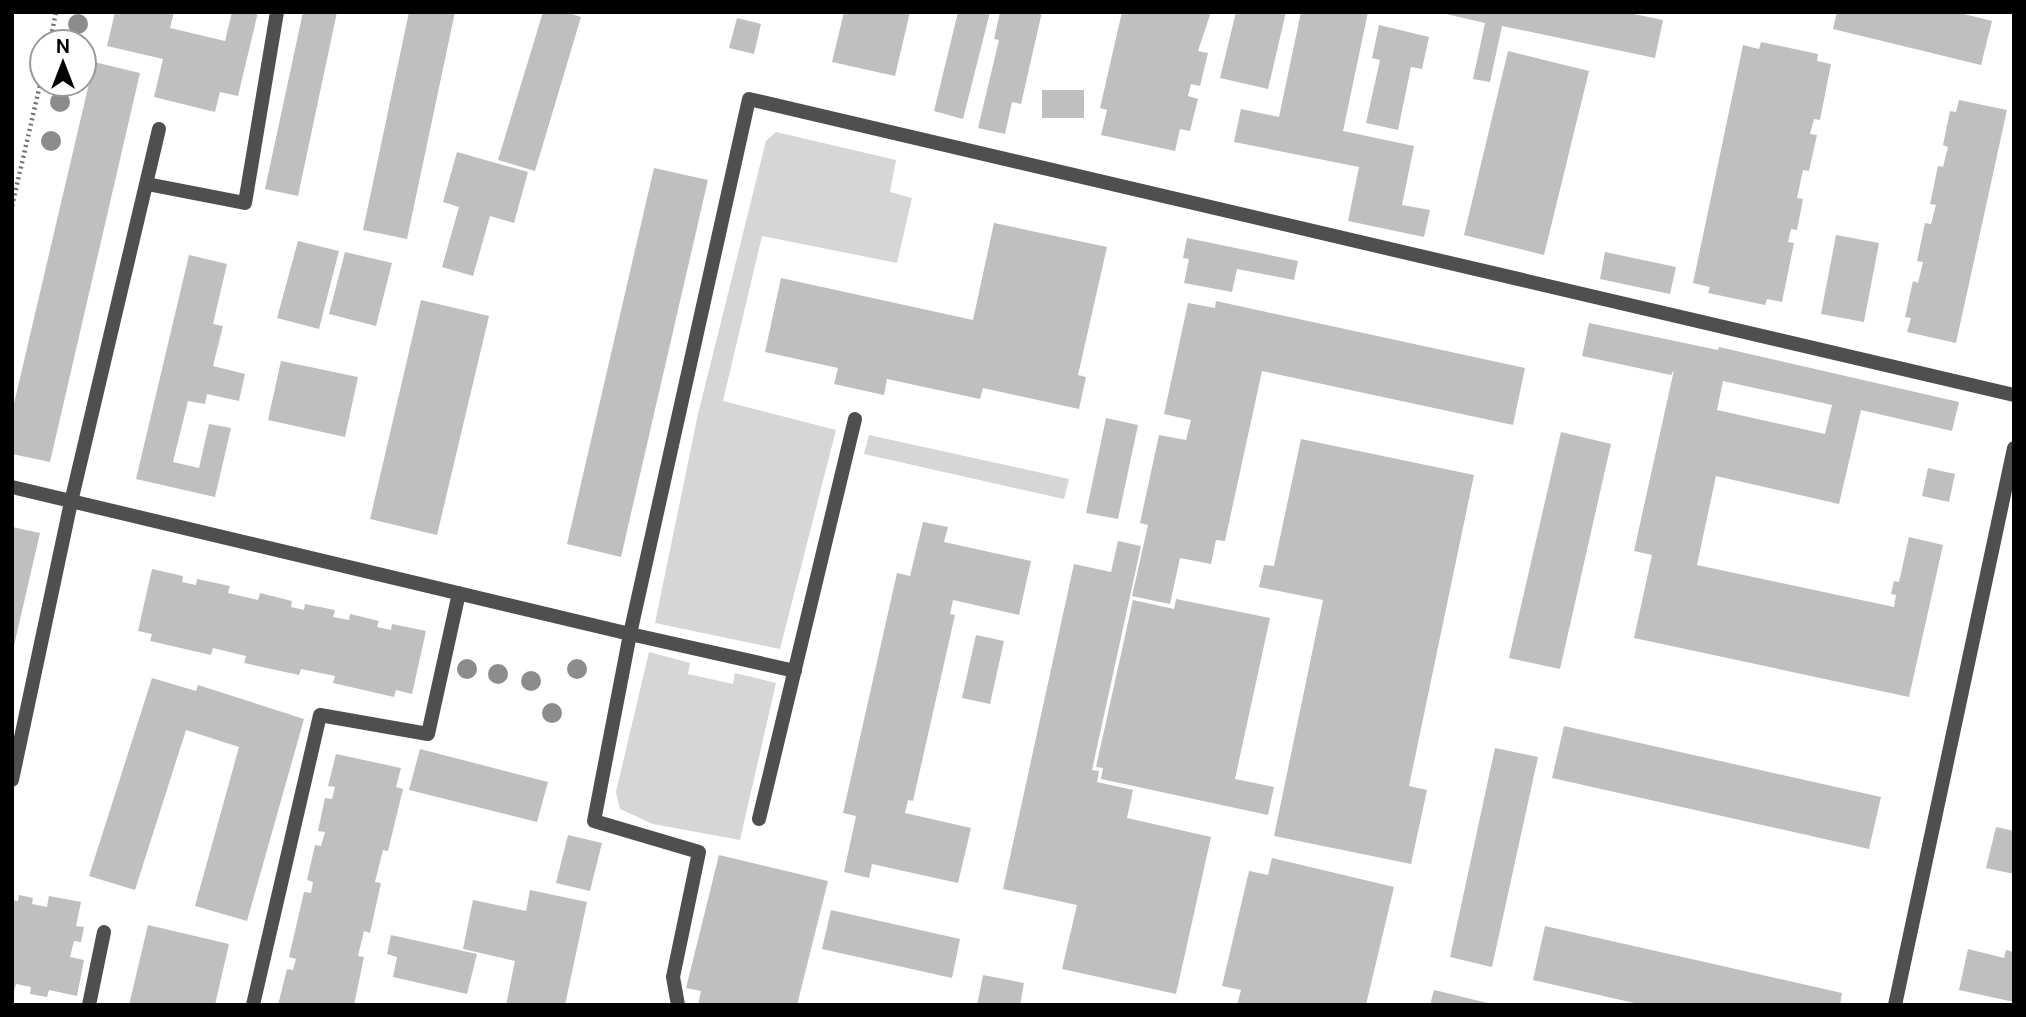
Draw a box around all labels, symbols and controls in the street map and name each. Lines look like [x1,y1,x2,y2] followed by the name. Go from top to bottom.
[28,28,98,98] north arrow
[56,34,70,59] text: N

